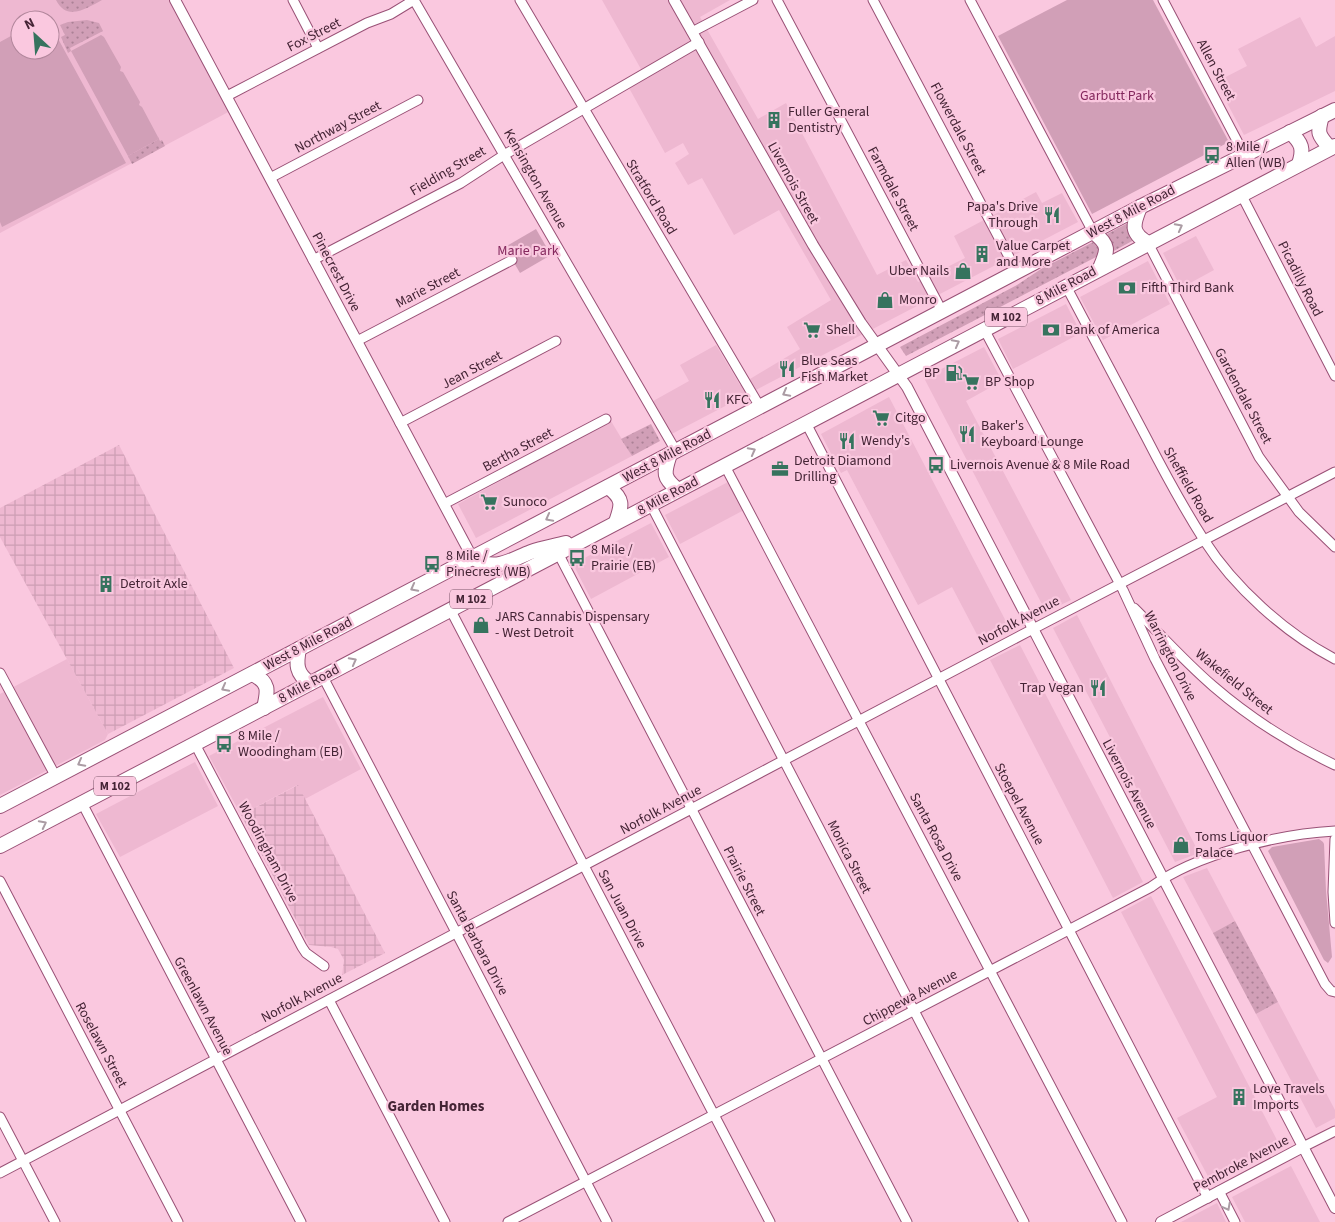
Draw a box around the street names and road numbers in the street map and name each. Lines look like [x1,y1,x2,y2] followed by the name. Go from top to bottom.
[284,13,345,57] street label: Fox Street
[1191,36,1241,105] street label: Allen Street
[925,79,991,179] street label: Flowerdale Street
[291,96,385,158] street label: Northway Street
[498,125,572,233] street label: Kensington Avenue
[762,138,824,228] street label: Livernois Street
[406,141,490,201] street label: Fielding Street
[862,143,924,235] street label: Farmdale Street
[621,156,681,238] street label: Stratford Road
[1083,180,1179,244] street label: West 8 Mile Road
[307,229,365,315] street label: Pinecrest Drive
[1272,238,1328,320] street label: Picadilly Road
[1032,262,1100,310] street label: 8 Mile Road
[392,263,464,313] street label: Marie Street
[985,308,1027,326] road number: M 102
[1209,345,1277,448] street label: Gardendale Street
[438,346,506,394] street label: Jean Street
[479,423,557,477] street label: Bertha Street
[619,424,715,488] street label: West 8 Mile Road
[1158,443,1218,527] street label: Sheffield Road
[634,472,702,520] street label: 8 Mile Road
[450,590,492,608] road number: M 102
[975,591,1063,651] street label: Norfolk Avenue
[1139,608,1201,705] street label: Warrington Drive
[260,612,356,676] street label: West 8 Mile Road
[1191,644,1277,720] street label: Wakefield Street
[275,660,343,708] street label: 8 Mile Road
[1097,736,1161,832] street label: Livernois Avenue
[989,759,1049,849] street label: Stoepel Avenue
[94,776,136,796] road number: M 102
[617,780,705,840] street label: Norfolk Avenue
[904,789,968,885] street label: Santa Rosa Drive
[233,798,303,906] street label: Woodingham Drive
[822,817,876,897] street label: Monica Street
[718,843,770,920] street label: Prairie Street
[593,866,651,952] street label: San Juan Drive
[441,887,513,999] street label: Santa Barbara Drive
[169,953,237,1059] street label: Greenlawn Avenue
[859,965,961,1031] street label: Chippewa Avenue
[258,968,346,1028] street label: Norfolk Avenue
[70,999,132,1092] street label: Roselawn Street
[1190,1130,1292,1198] street label: Pembroke Avenue

